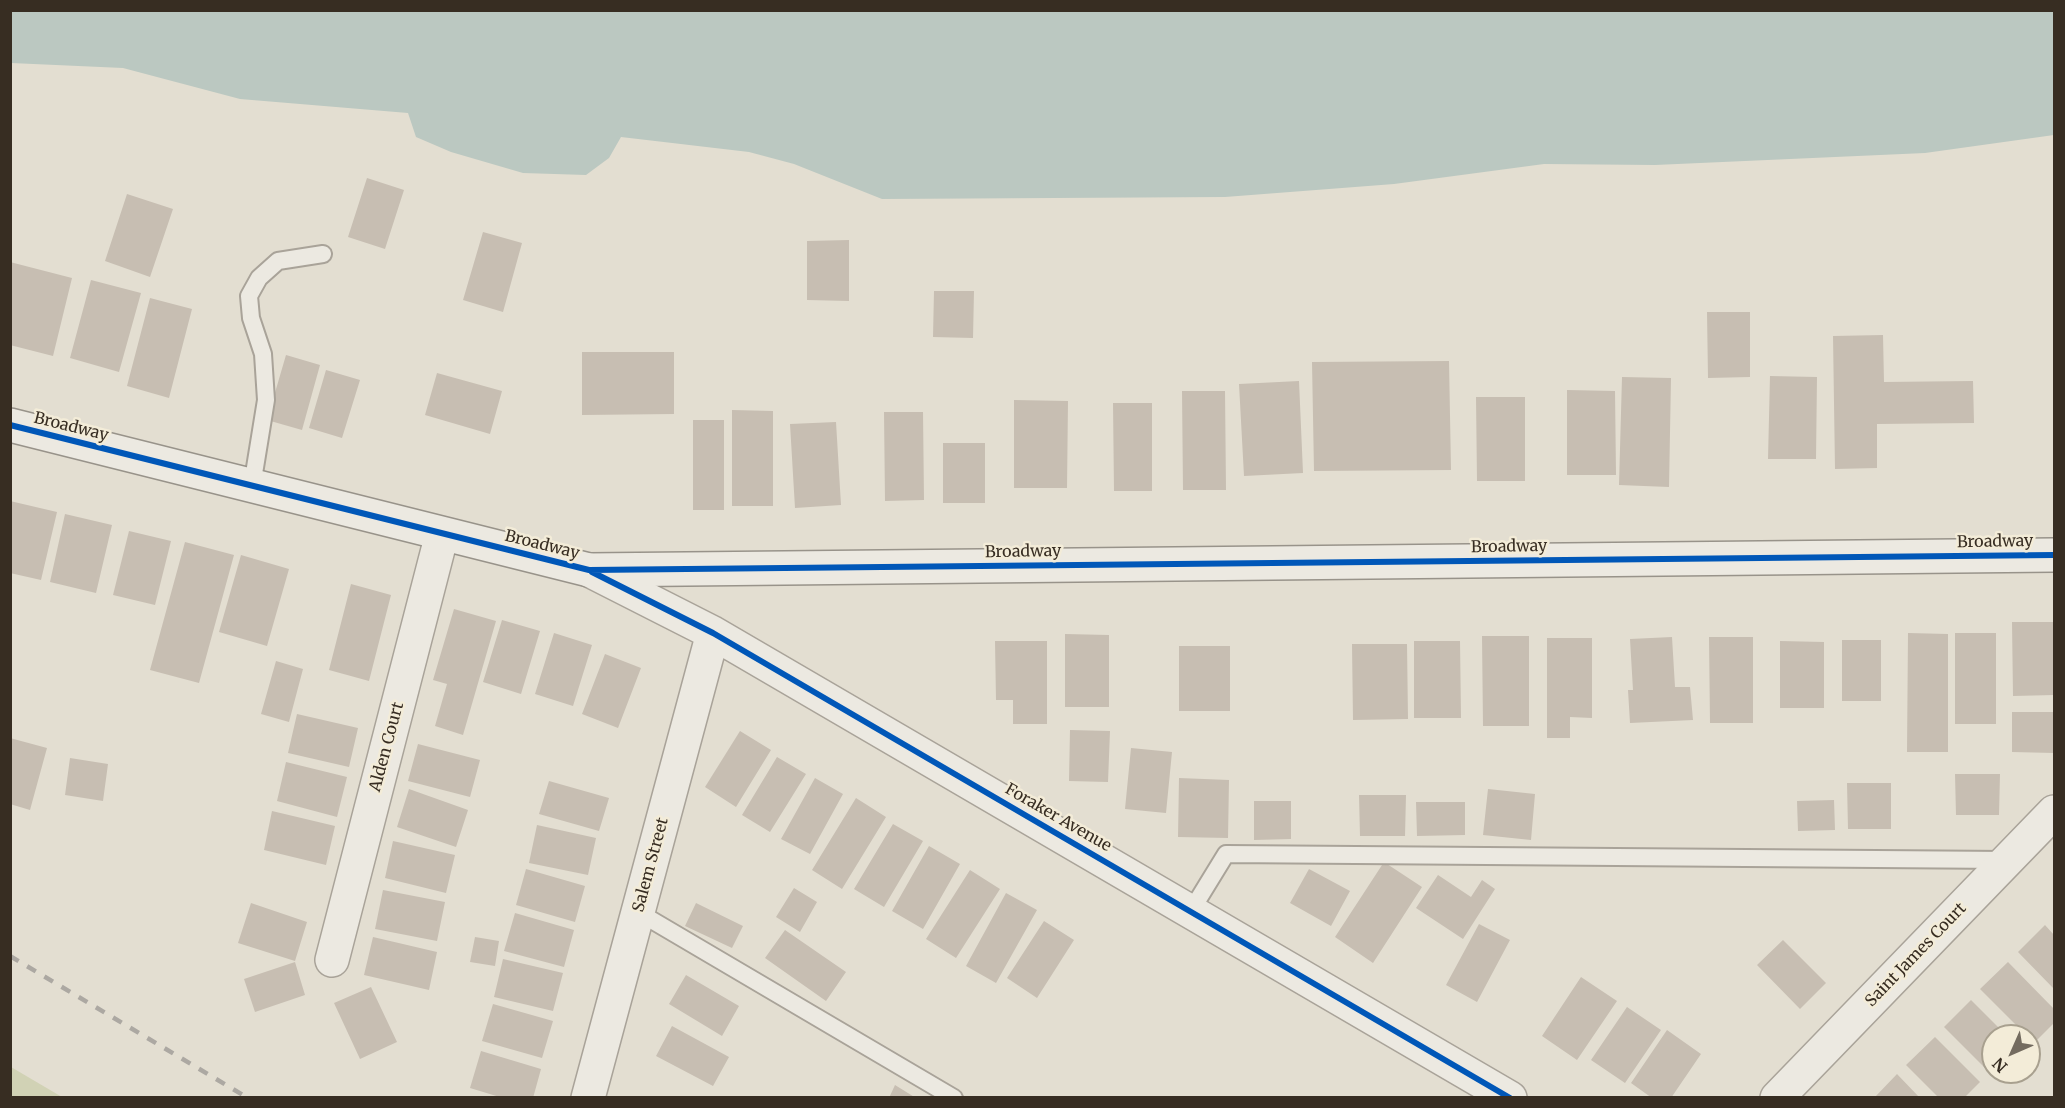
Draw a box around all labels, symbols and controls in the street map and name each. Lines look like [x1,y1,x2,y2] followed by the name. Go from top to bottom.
[32,408,110,446] street label: Broadway
[503,526,581,564] street label: Broadway
[1957,532,2033,552] street label: Broadway
[1471,537,1547,557] street label: Broadway
[985,542,1061,562] street label: Broadway
[366,700,408,794] street label: Alden Court
[1002,780,1114,856] street label: Foraker Avenue
[629,816,673,914] street label: Salem Street
[1862,899,1970,1011] street label: Saint James Court
[1981,1024,2041,1084] north arrow
[1988,1054,2011,1077] text: N

